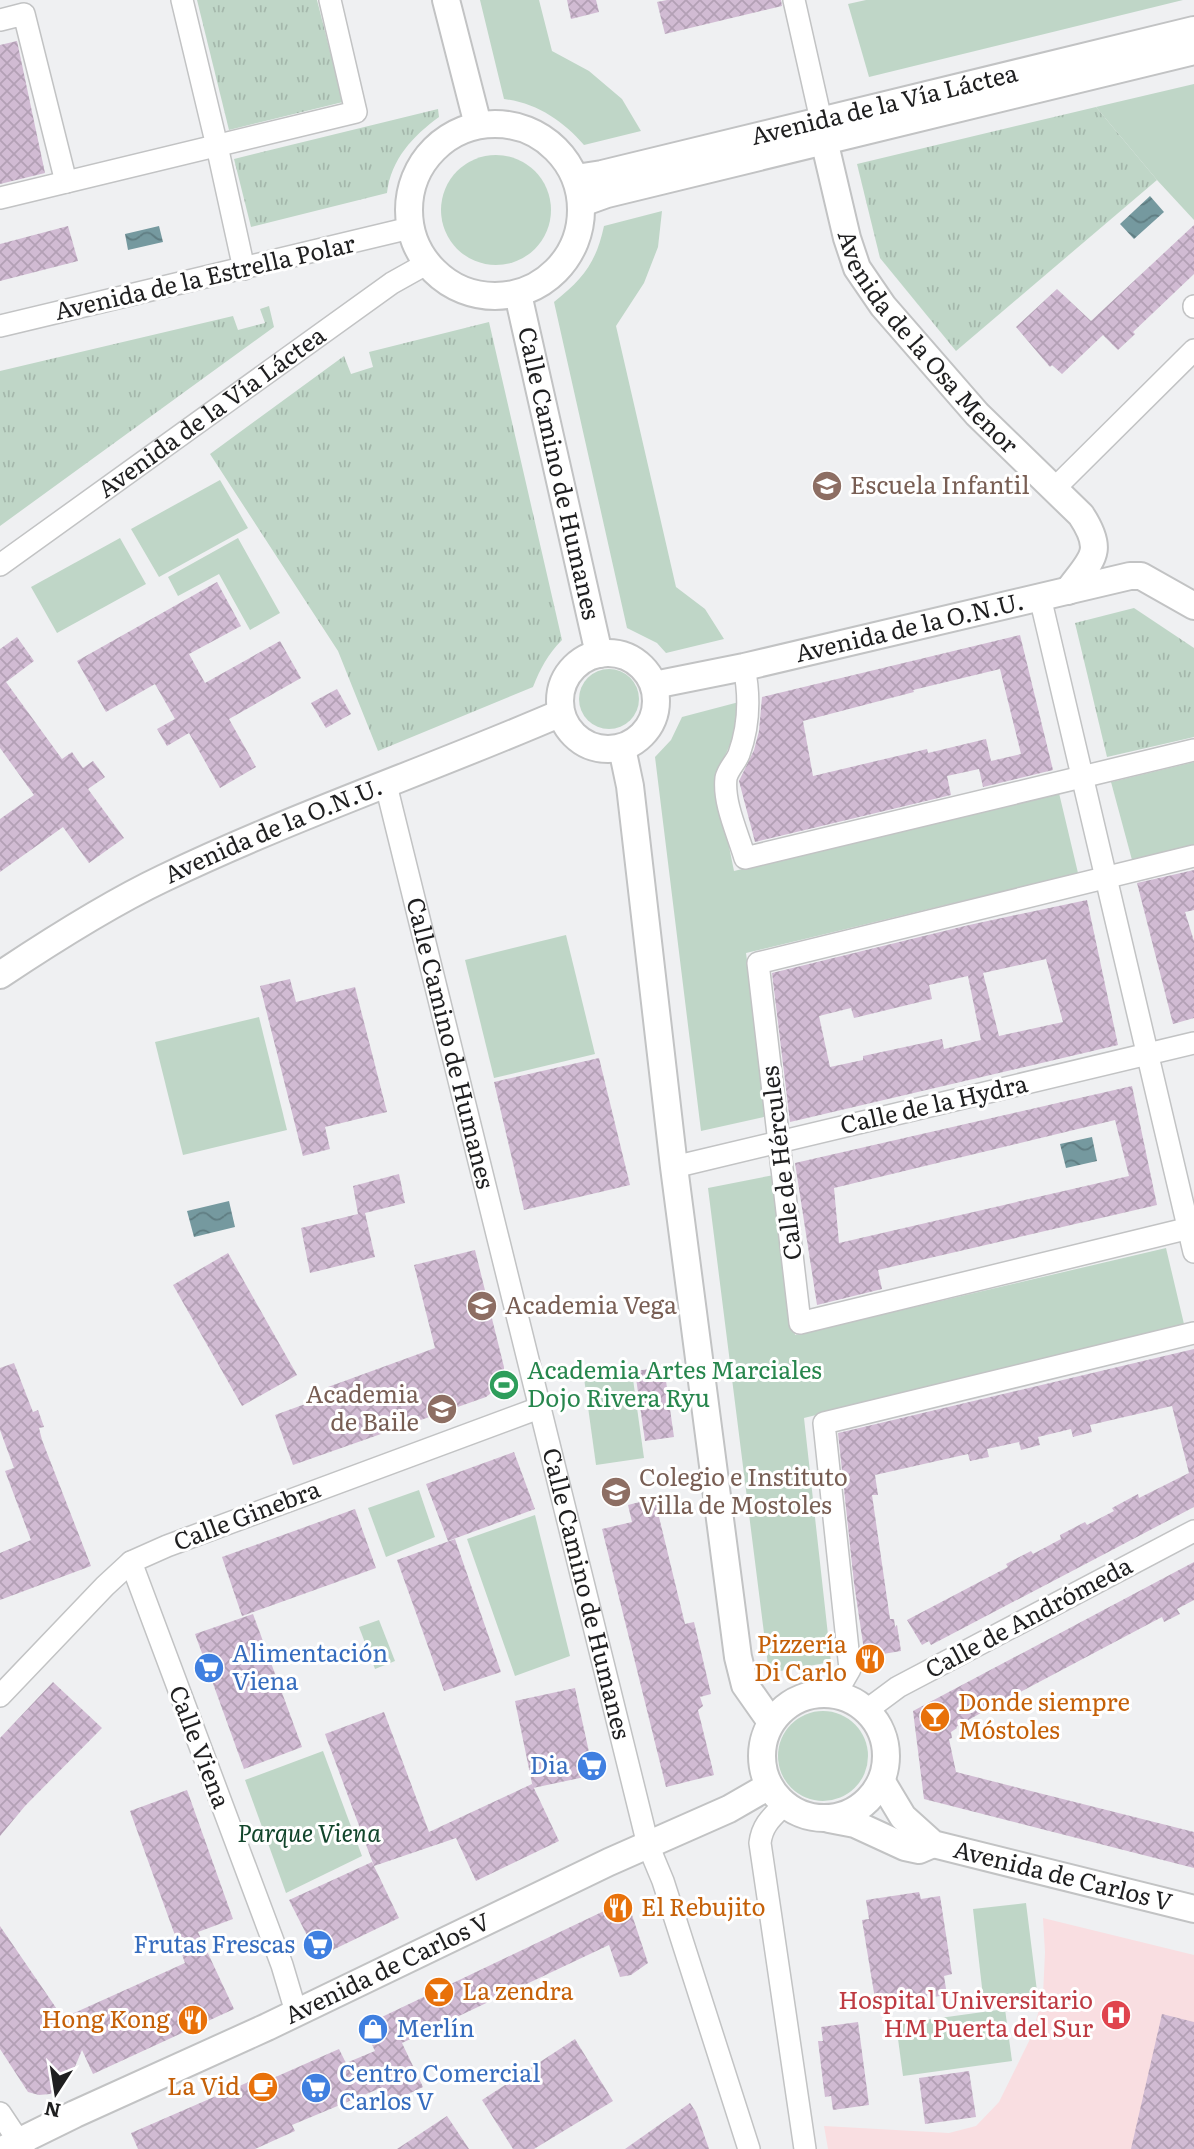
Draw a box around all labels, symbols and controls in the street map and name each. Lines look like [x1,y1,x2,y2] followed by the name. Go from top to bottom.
[747,54,1021,152] street label: Avenida de la Vía Láctea
[51,224,359,327] street label: Avenida de la Estrella Polar
[831,225,1028,461] street label: Avenida de la Osa Menor
[89,316,332,505] street label: Avenida de la Vía Láctea
[511,323,611,623] street label: Calle Camino de Humanes
[850,466,1030,501] place label: Escuela Infantil
[810,469,844,503] school or university icon: Escuela Infantil
[791,582,1027,669] street label: Avenida de la O.N.U.
[158,767,387,890] street label: Avenida de la O.N.U.
[399,893,505,1192] street label: Calle Camino de Humanes
[750,1064,809,1262] street label: Calle de Hércules
[836,1064,1031,1141] street label: Calle de la Hydra
[505,1286,677,1321] place label: Academia Vega
[465,1289,499,1323] school or university icon: Academia Vega
[527,1351,822,1414] place label: Academia Artes Marciales Dojo Rivera Ryu
[487,1368,521,1402] sports icon: Academia Artes Marciales Dojo Rivera Ryu
[306,1375,419,1438] place label: Academia de Baile
[425,1392,459,1426] school or university icon: Academia de Baile
[535,1444,641,1743] street label: Calle Camino de Humanes
[639,1458,848,1521] place label: Colegio e Instituto Villa de Mostoles
[168,1470,325,1558] street label: Calle Ginebra
[599,1475,633,1509] school or university icon: Colegio e Instituto Villa de Mostoles
[918,1546,1138,1685] street label: Calle de Andrómeda
[754,1625,847,1688] place label: Pizzería Di Carlo
[232,1634,388,1697] place label: Alimentación Viena
[853,1642,887,1676] restaurant icon: Pizzería Di Carlo
[192,1651,226,1685] supermarket icon: Alimentación Viena
[162,1680,241,1813] street label: Calle Viena
[958,1683,1130,1746] place label: Donde siempre Móstoles
[918,1700,952,1734] bar icon: Donde siempre Móstoles
[530,1746,569,1781] place label: Dia
[575,1749,609,1783] supermarket icon: Dia
[237,1814,381,1849] park label: Parque Viena
[950,1830,1177,1918] street label: Avenida de Carlos V
[641,1888,765,1923] place label: El Rebujito
[601,1891,635,1925] restaurant icon: El Rebujito
[278,1902,496,2031] street label: Avenida de Carlos V
[133,1925,295,1960] place label: Frutas Frescas
[301,1928,335,1962] supermarket icon: Frutas Frescas
[462,1972,574,2007] place label: La zendra
[422,1975,456,2009] bar icon: La zendra
[838,1981,1094,2044] place label: Hospital Universitario HM Puerta del Sur
[1099,1998,1133,2032] hospital icon: Hospital Universitario HM Puerta del Sur
[41,2000,171,2035] place label: Hong Kong
[176,2003,210,2037] restaurant icon: Hong Kong
[396,2009,475,2044] place label: Merlín
[356,2012,390,2046] shop icon: Merlín
[339,2054,540,2117] place label: Centro Comercial Carlos V
[21,2058,91,2128] north arrow
[167,2067,240,2102] place label: La Vid
[246,2070,280,2104] cafe icon: La Vid
[299,2071,333,2105] supermarket icon: Centro Comercial Carlos V
[41,2095,63,2126] text: N

